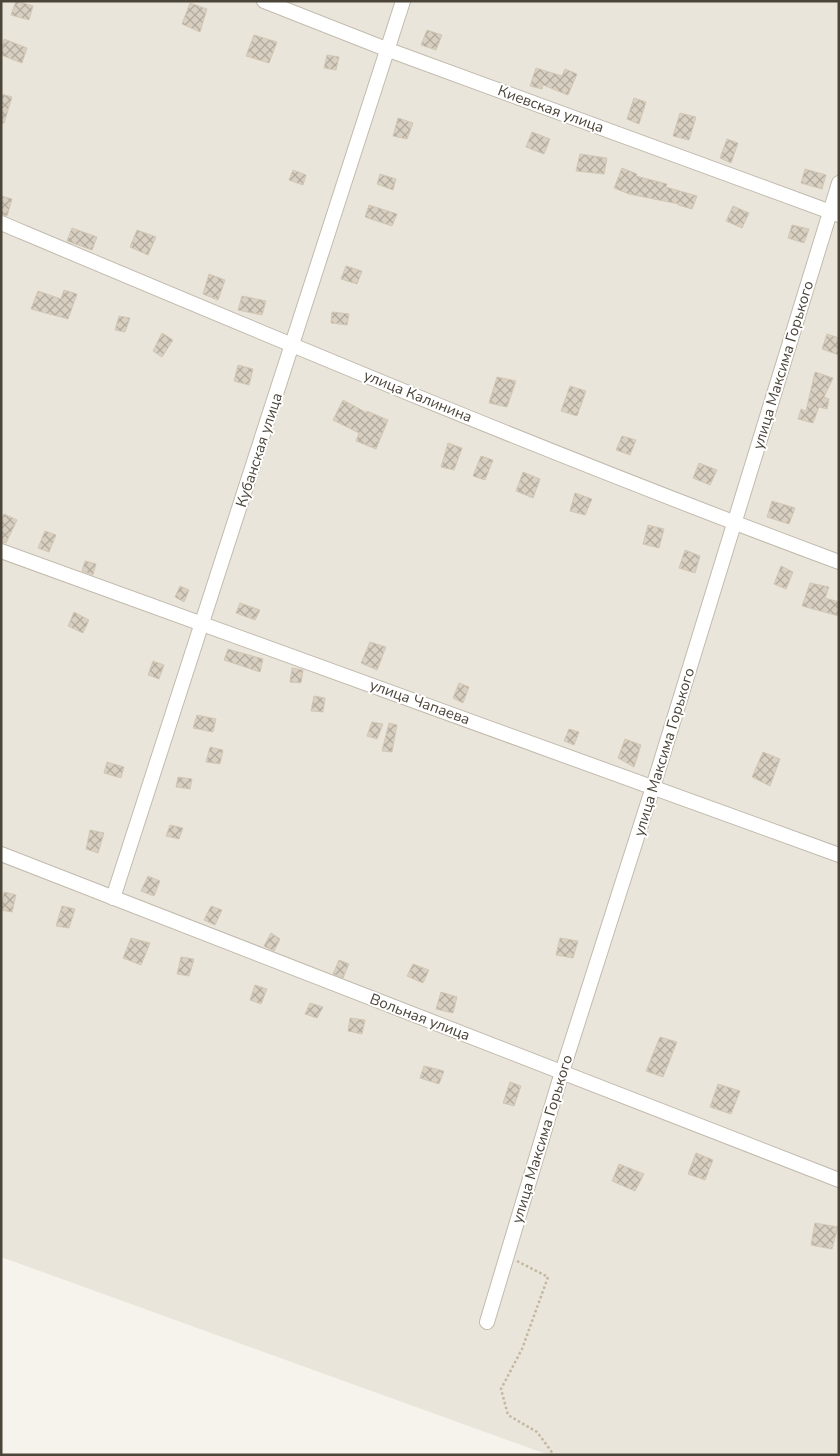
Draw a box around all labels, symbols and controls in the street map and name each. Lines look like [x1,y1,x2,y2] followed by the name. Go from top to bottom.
[495,81,607,137] street label: Киевская улица
[748,278,818,452] street label: улица Максима Горького
[361,365,475,427] street label: улица Калинина
[231,390,287,510] street label: Кубанская улица
[629,665,699,839] street label: улица Максима Горького
[367,675,473,729] street label: улица Чапаева
[367,989,473,1045] street label: Вольная улица
[507,1052,577,1226] street label: улица Максима Горького

